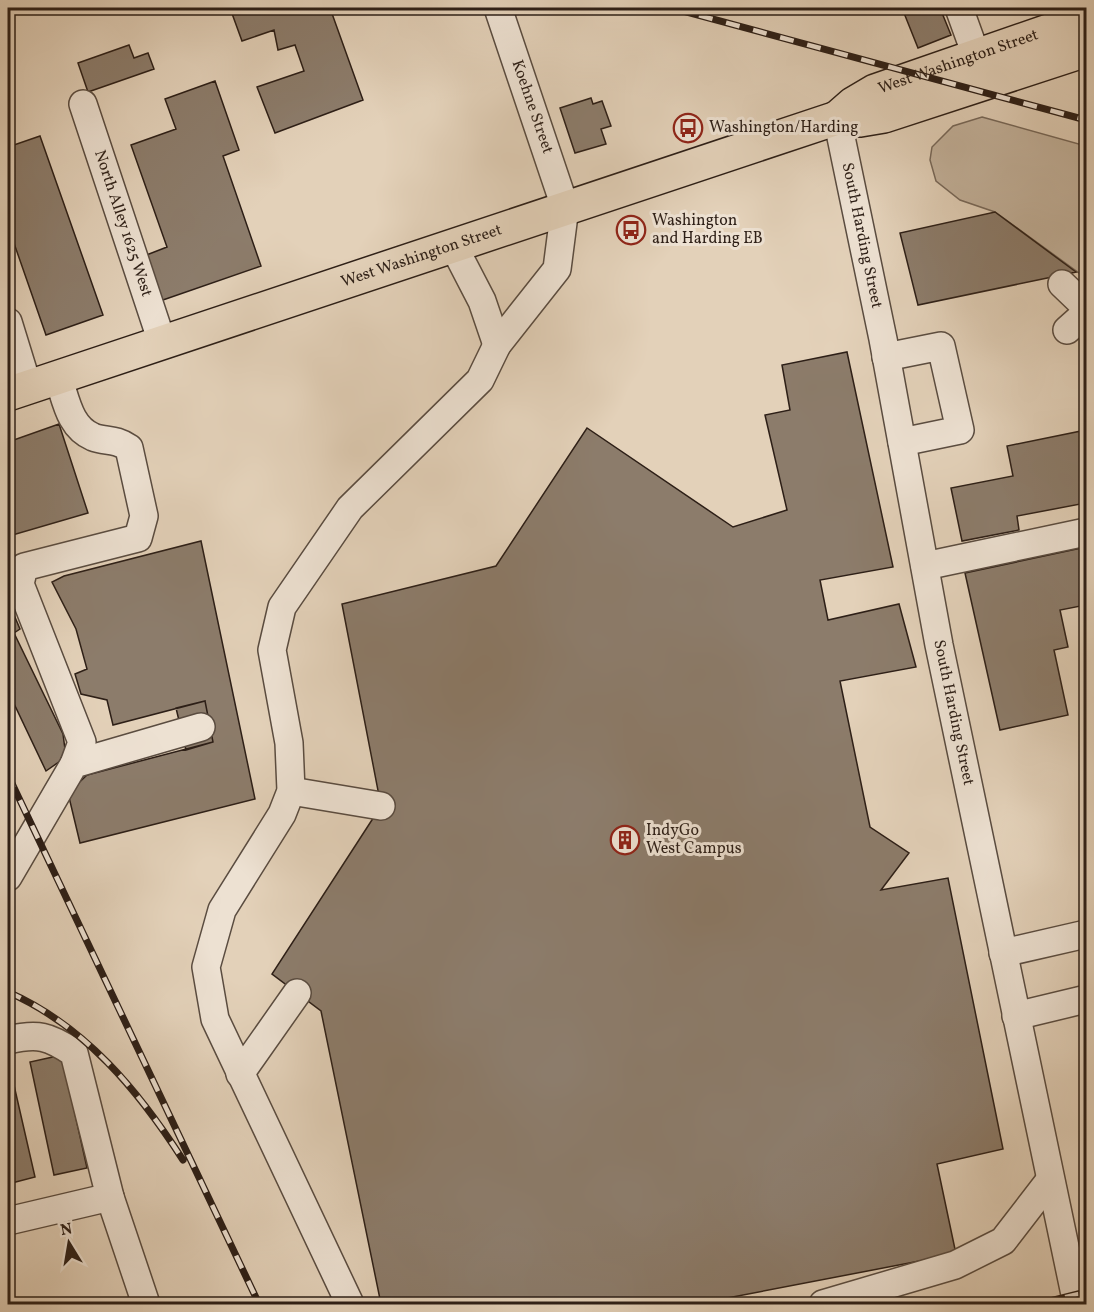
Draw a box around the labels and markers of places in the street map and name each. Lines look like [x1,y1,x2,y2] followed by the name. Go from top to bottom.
[672,112,704,144] bus stop icon: Washington/Harding
[709,117,858,139] place label: Washington/Harding
[652,210,763,250] place label: Washington and Harding EB
[615,214,647,246] bus stop icon: Washington and Harding EB
[646,820,742,860] place label: IndyGo West Campus
[609,824,641,856] building icon: IndyGo West Campus

